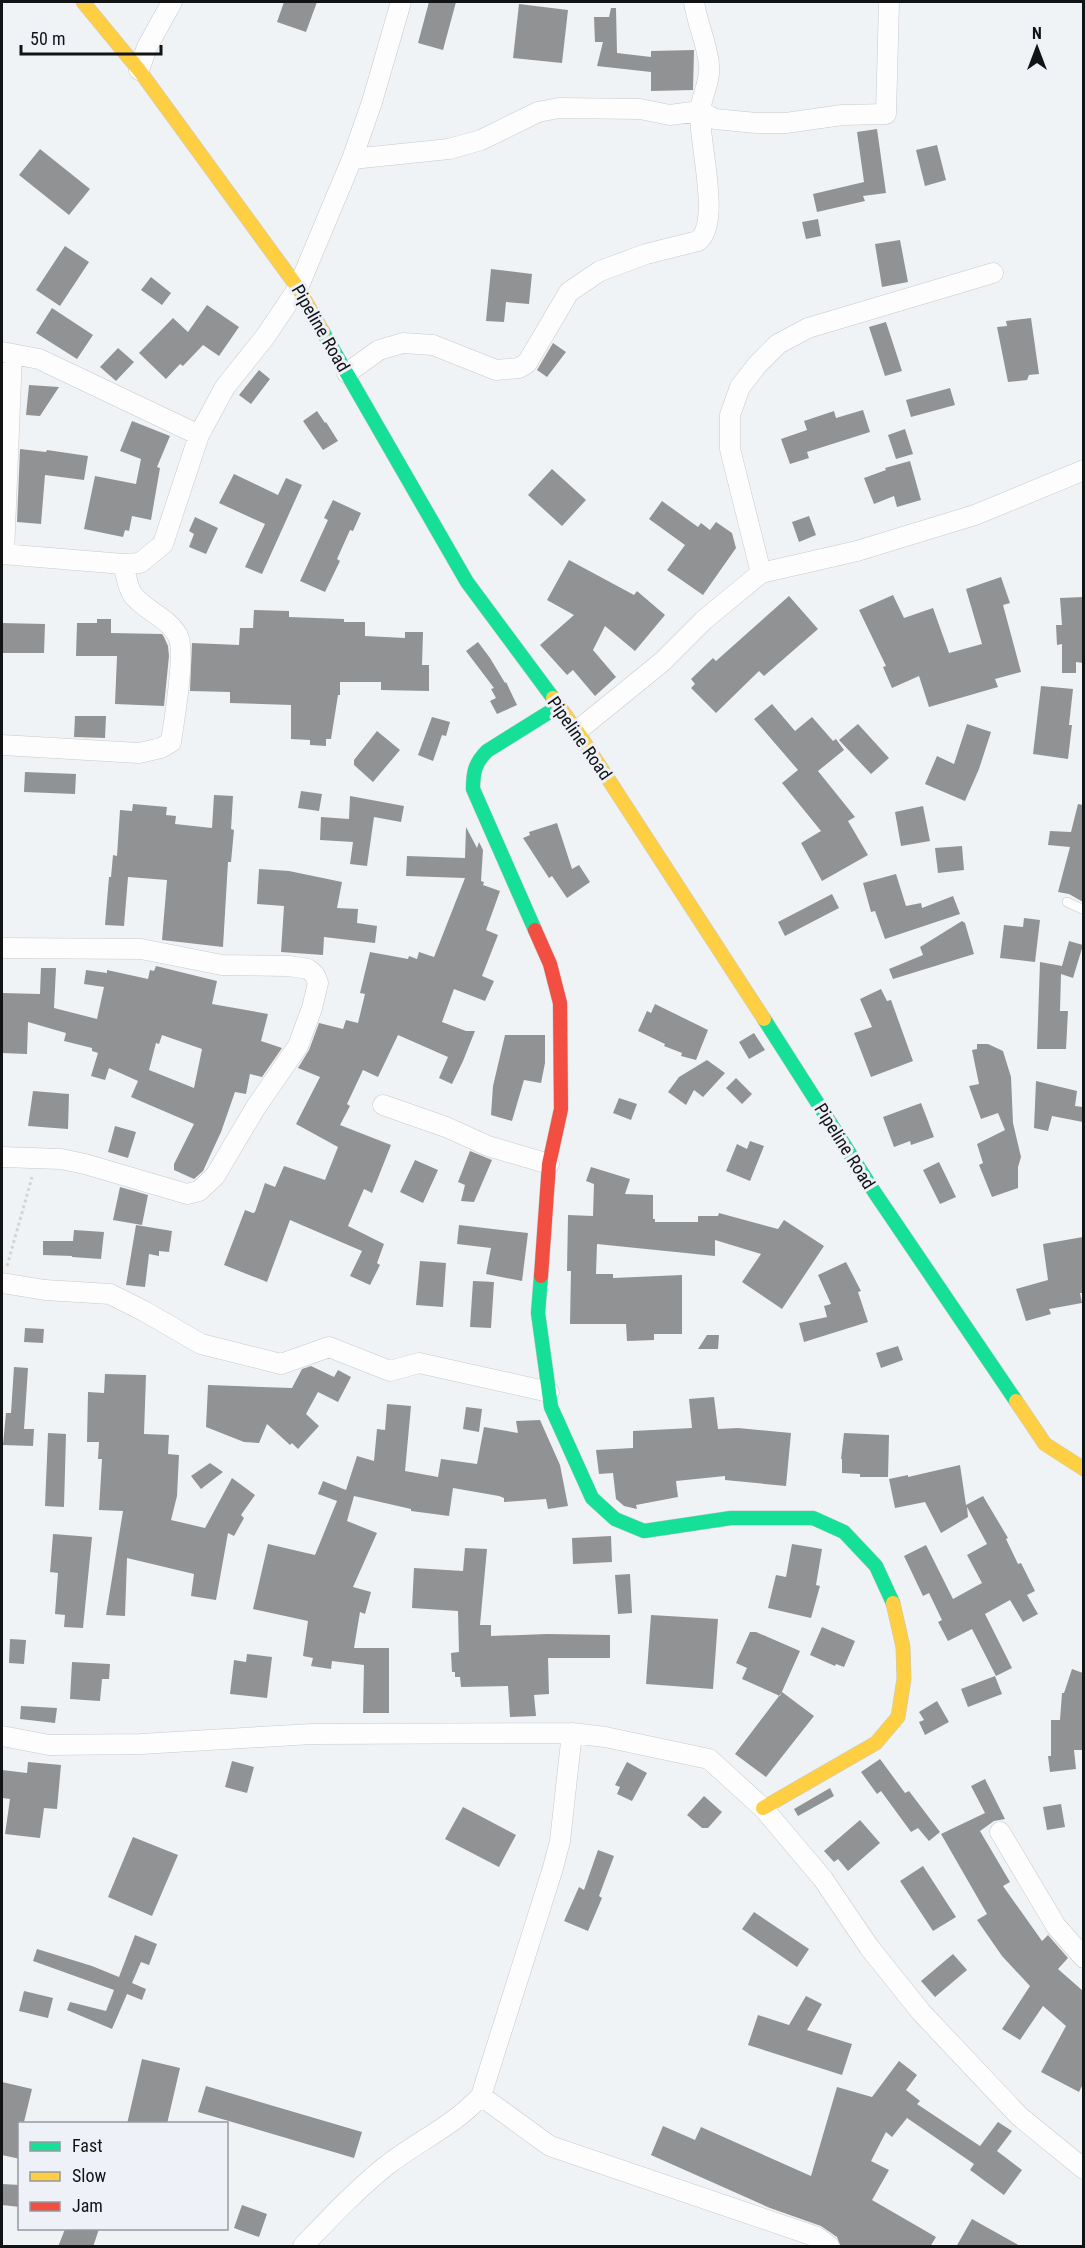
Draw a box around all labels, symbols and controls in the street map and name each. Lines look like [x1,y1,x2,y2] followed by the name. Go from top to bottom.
[21,18,160,56] scale bar
[1007,18,1067,78] north arrow
[1032,24,1042,43] text: N
[30,28,65,49] text: 50 m
[288,281,354,375] street label: Pipeline Road
[544,692,616,784] street label: Pipeline Road
[810,1099,880,1193] street label: Pipeline Road
[18,2122,228,2230] legend
[72,2135,103,2156] text: Fast
[72,2165,107,2186] text: Slow
[72,2195,103,2216] text: Jam

